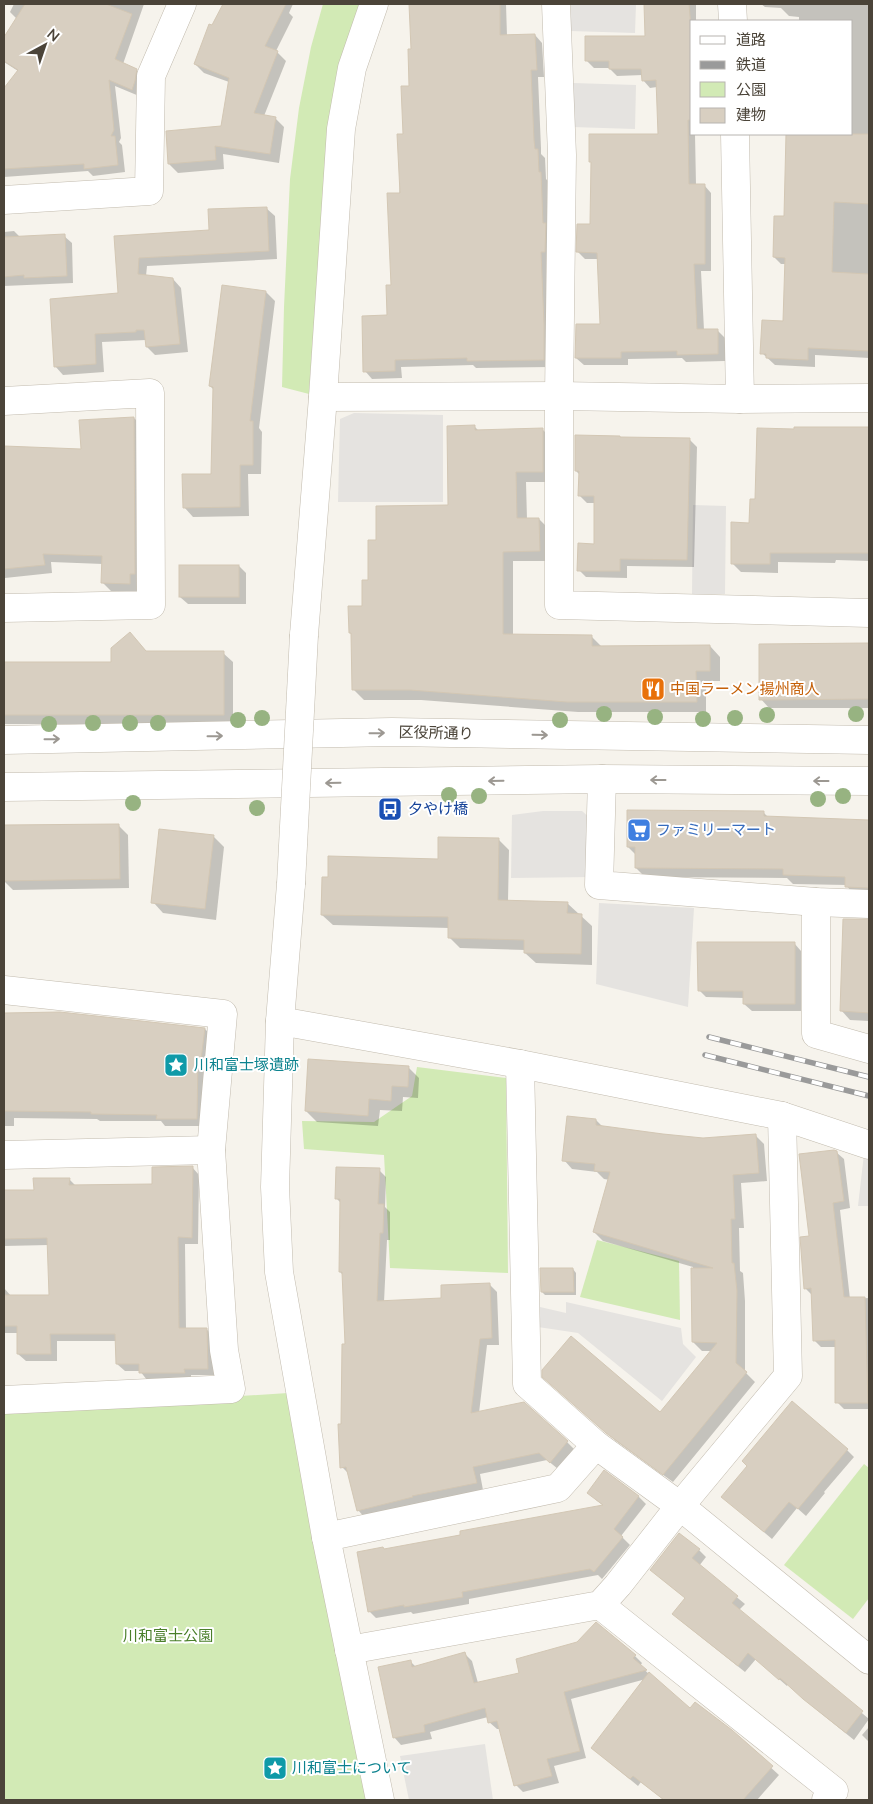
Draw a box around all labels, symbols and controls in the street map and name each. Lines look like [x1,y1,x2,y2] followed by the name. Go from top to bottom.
[20,20,70,70] north arrow
[690,20,853,135] legend
[44,25,63,45] text: N
[736,30,766,48] text: 道路
[736,55,766,73] text: 鉄道
[736,80,766,98] text: 公園
[736,105,766,123] text: 建物
[640,676,666,702] restaurant icon: 中国ラーメン揚州商人
[670,679,819,697] place label: 中国ラーメン揚州商人
[398,722,474,742] street label: 区役所通り
[369,728,385,737] one-way arrow
[532,730,548,739] one-way arrow
[207,731,223,740] one-way arrow
[44,734,60,744] one-way arrow
[650,775,666,784] one-way arrow
[488,776,504,785] one-way arrow
[813,776,829,786] one-way arrow
[325,778,342,788] one-way arrow
[377,796,403,822] bus stop icon: 夕やけ橋
[408,799,468,817] place label: 夕やけ橋
[626,817,652,843] supermarket icon: ファミリーマート
[656,820,776,838] place label: ファミリーマート
[163,1052,189,1078] place icon: 川和富士塚遺跡
[194,1055,299,1073] place label: 川和富士塚遺跡
[123,1626,213,1644] park label: 川和富士公園
[262,1755,288,1781] place icon: 川和富士について
[292,1758,412,1776] place label: 川和富士について

